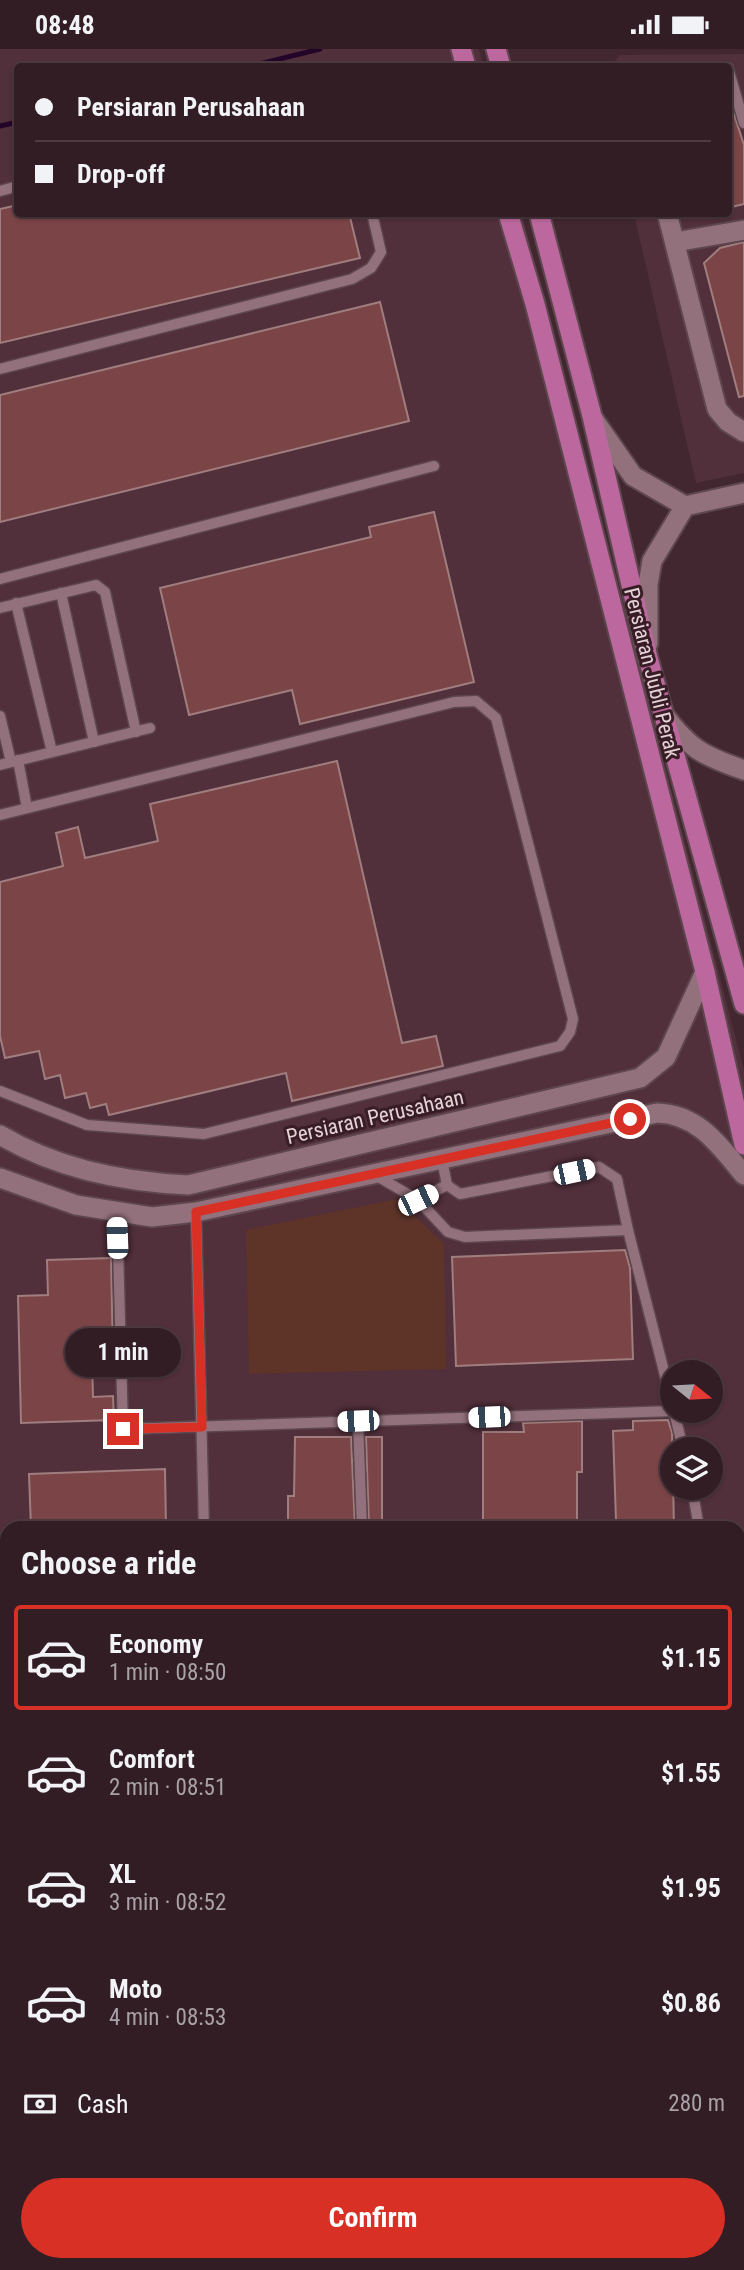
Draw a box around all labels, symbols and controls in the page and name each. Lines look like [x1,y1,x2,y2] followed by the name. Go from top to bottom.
[35,10,95,40] text: 08:48
[77,92,305,122] text: Persiaran Perusahaan
[77,159,165,189] text: Drop-off
[619,585,685,761] street label: Persiaran Jubli Perak
[284,1085,466,1149] street label: Persiaran Perusahaan
[614,1103,646,1135] route start
[552,1157,597,1187] car
[395,1181,442,1219] car
[106,1217,129,1259] car
[65,1327,181,1377] callout: 1 min
[97,1339,149,1366] text: 1 min
[660,1360,723,1423] north arrow
[660,1360,723,1500] map controls
[468,1406,511,1428] car
[337,1410,380,1432] car
[107,1413,139,1445] route end
[660,1437,723,1500] button: layers
[21,1544,196,1582] text: Choose a ride
[25,1626,88,1689] icon: car
[109,1629,203,1659] text: Economy
[661,1643,721,1673] text: $1.15
[109,1659,226,1686] text: 1 min · 08:50
[25,1741,88,1804] icon: car
[109,1744,195,1774] text: Comfort
[661,1758,721,1788] text: $1.55
[109,1774,226,1801] text: 2 min · 08:51
[25,1856,88,1919] icon: car
[109,1859,136,1889] text: XL
[661,1873,721,1903] text: $1.95
[109,1889,226,1916] text: 3 min · 08:52
[25,1971,88,2034] icon: car
[109,1974,162,2004] text: Moto
[661,1988,721,2018] text: $0.86
[109,2004,226,2031] text: 4 min · 08:53
[21,2085,59,2123] icon: cash
[77,2089,129,2119] text: Cash
[668,2090,725,2117] text: 280 m
[21,2178,725,2258] button: Confirm

